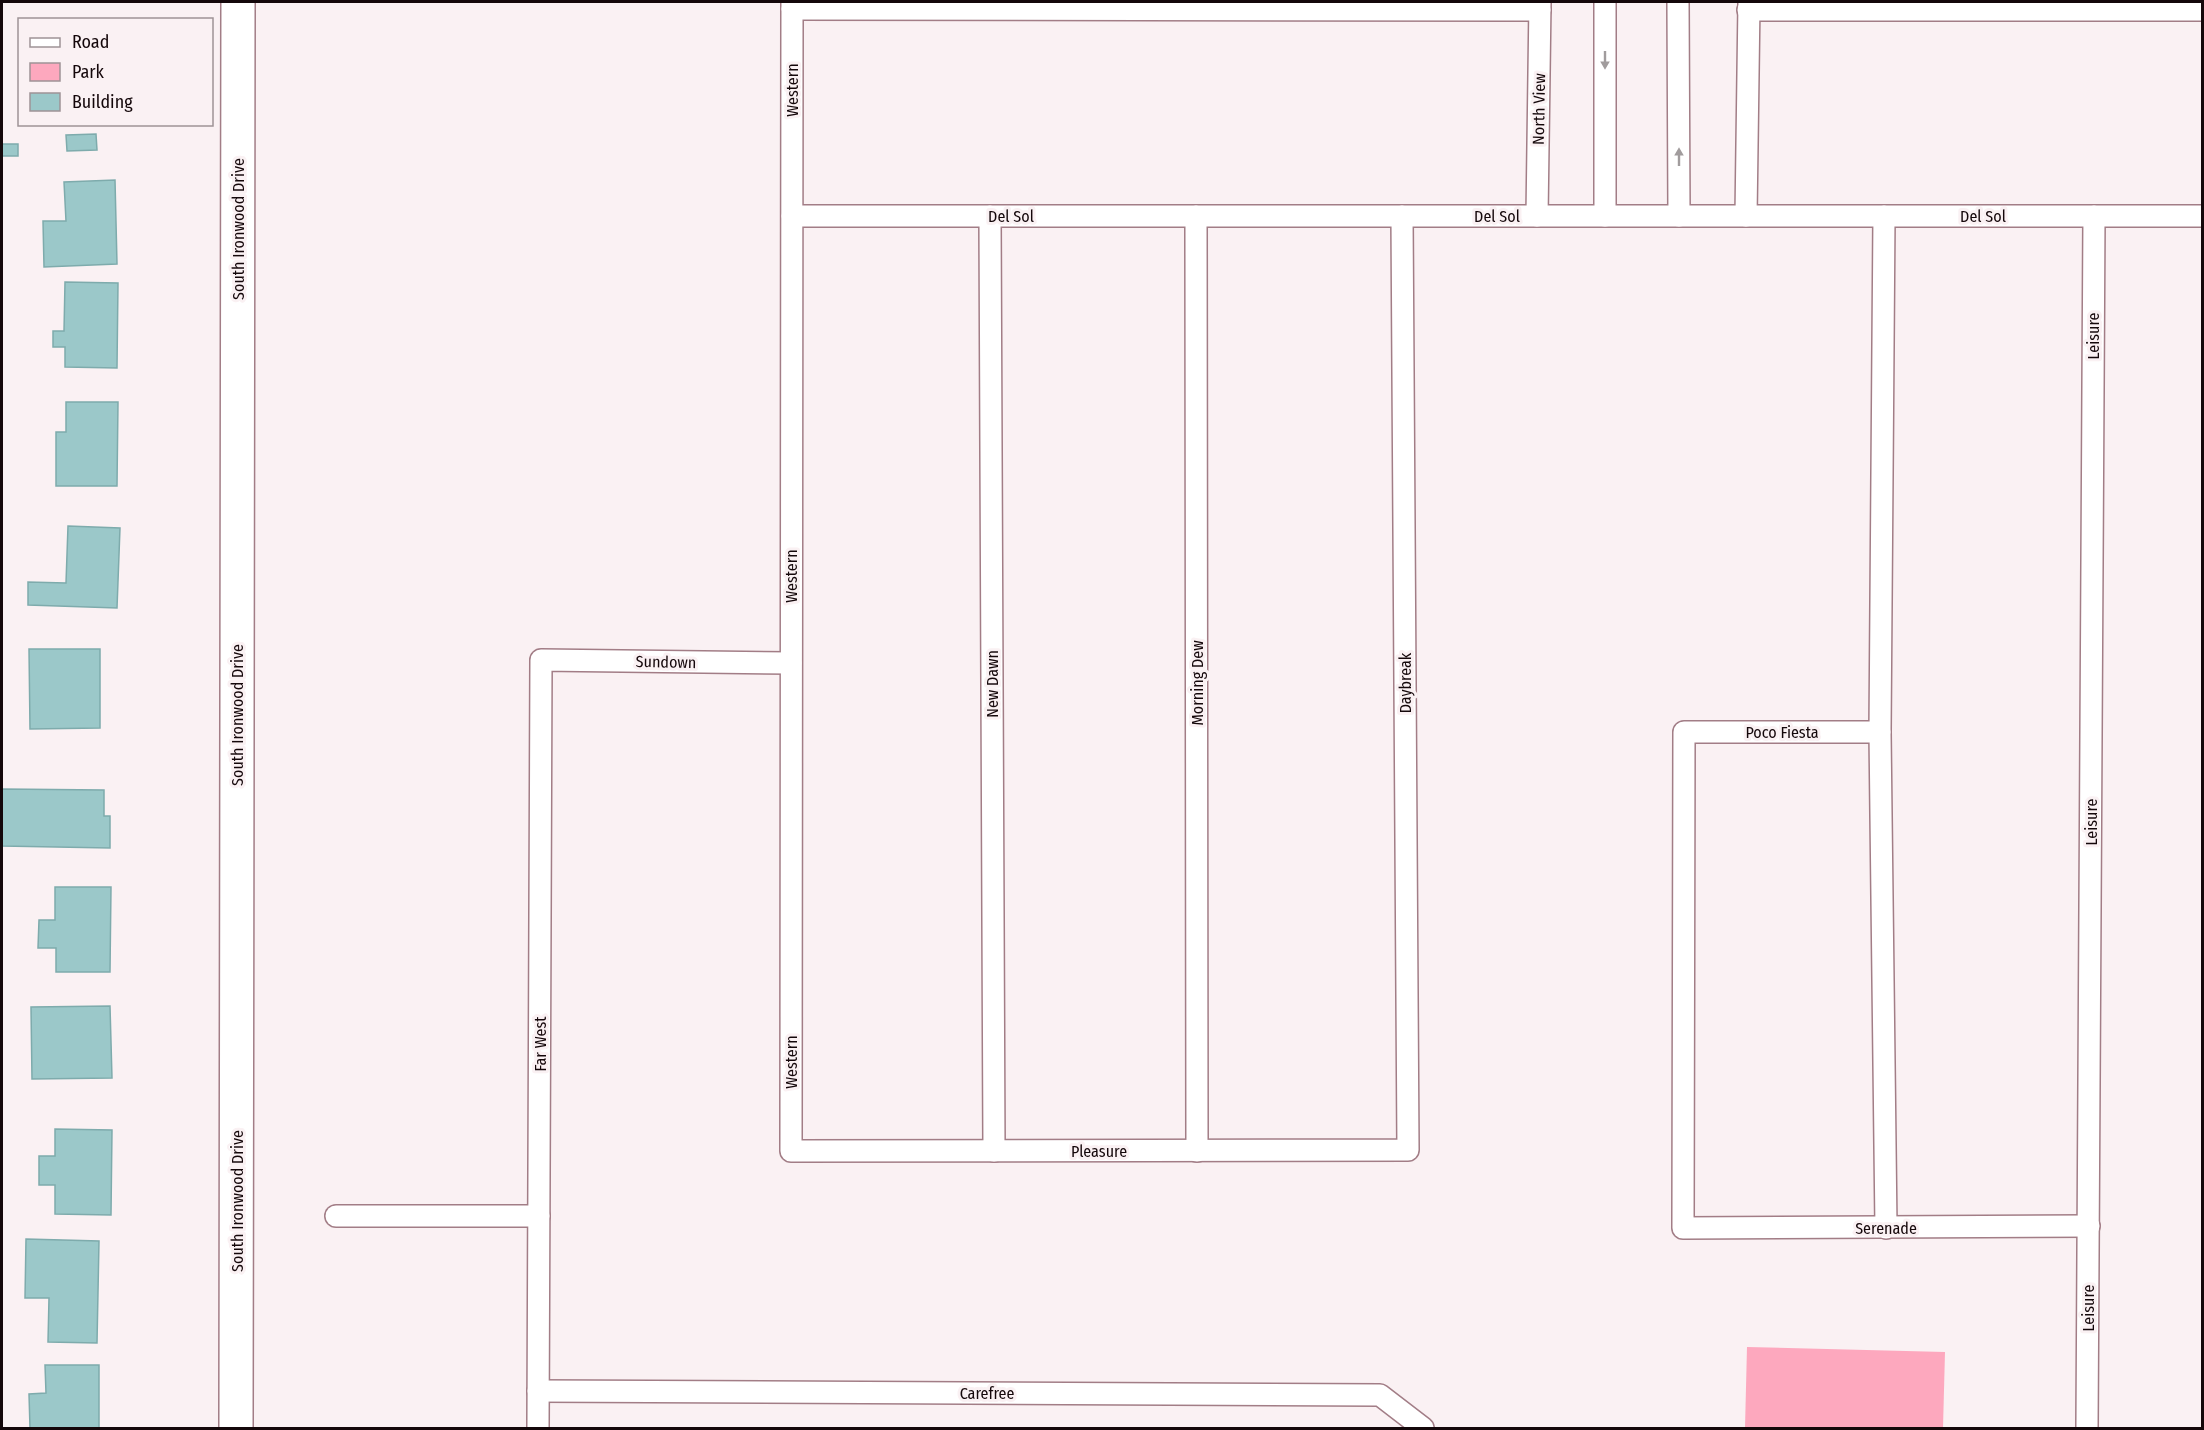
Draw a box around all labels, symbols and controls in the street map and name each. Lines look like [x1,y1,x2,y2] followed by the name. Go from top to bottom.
[18,18,213,126] legend
[72,31,109,53] text: Road
[1600,51,1610,70] one-way arrow
[72,61,105,83] text: Park
[783,63,802,117] street label: Western
[1529,72,1549,145] street label: North View
[72,91,133,113] text: Building
[1674,148,1684,167] one-way arrow
[229,158,248,300] street label: South Ironwood Drive
[988,207,1034,226] street label: Del Sol
[1474,207,1520,226] street label: Del Sol
[1960,207,2006,226] street label: Del Sol
[2084,312,2103,359] street label: Leisure
[782,549,801,603] street label: Western
[1188,640,1207,726] street label: Morning Dew
[228,644,247,786] street label: South Ironwood Drive
[983,650,1002,718] street label: New Dawn
[636,652,696,672] street label: Sundown
[1396,652,1415,713] street label: Daybreak
[1745,723,1819,742] street label: Poco Fiesta
[2082,798,2101,845] street label: Leisure
[531,1016,550,1072] street label: Far West
[782,1035,801,1089] street label: Western
[228,1130,247,1272] street label: South Ironwood Drive
[1071,1142,1127,1161] street label: Pleasure
[1855,1219,1917,1238] street label: Serenade
[2079,1284,2098,1331] street label: Leisure
[960,1384,1014,1403] street label: Carefree

